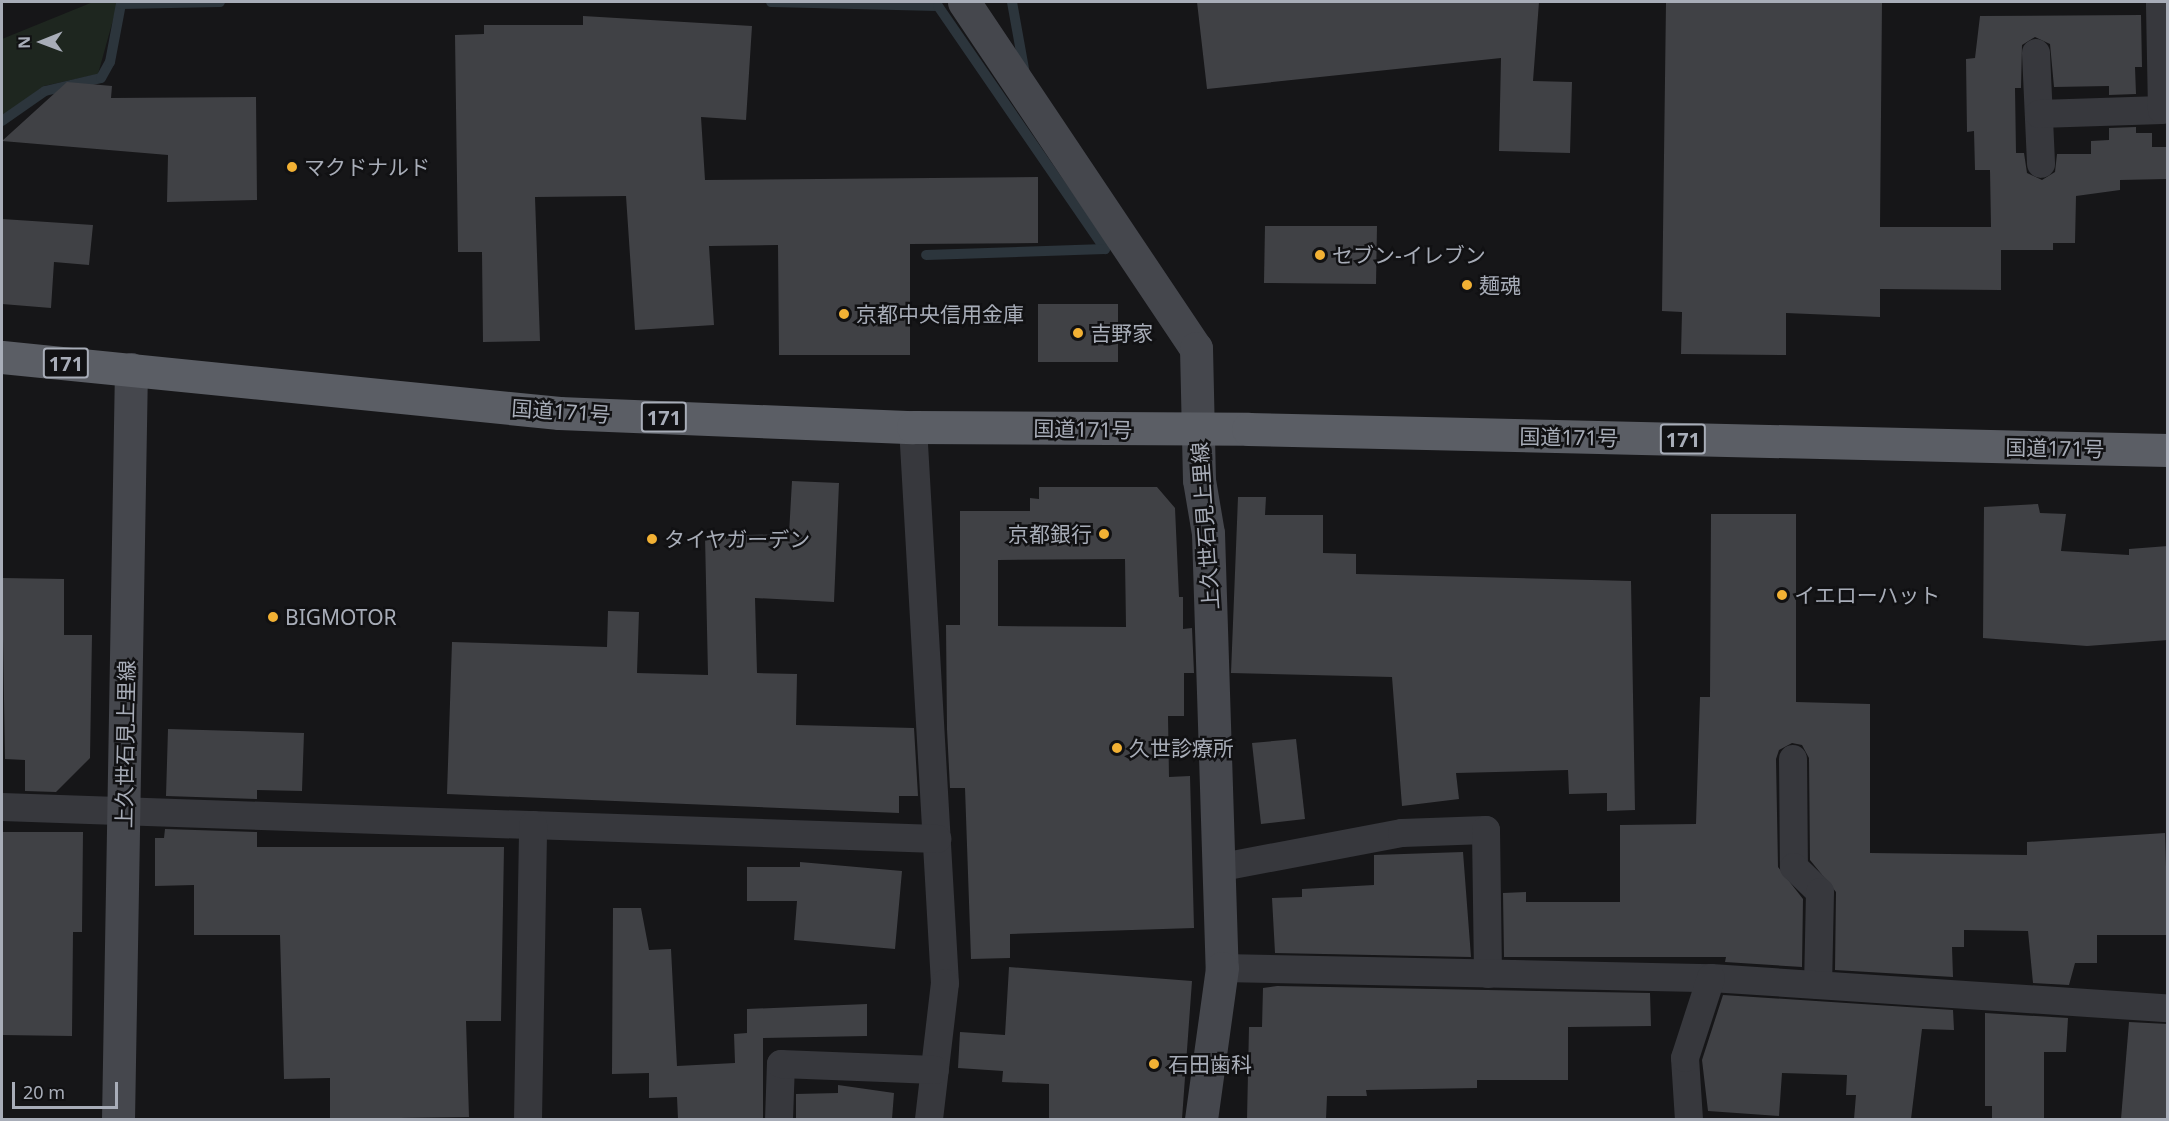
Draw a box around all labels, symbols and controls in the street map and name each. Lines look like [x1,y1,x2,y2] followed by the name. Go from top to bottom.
[12,12,72,72] north arrow
[13,36,35,49] text: N
[304,154,430,180] place label: マクドナルド
[285,160,299,174] marker: マクドナルド
[1332,242,1486,268] place label: セブン-イレブン
[1313,248,1327,262] marker: セブン-イレブン
[1479,272,1521,298] place label: 麺魂
[1460,278,1474,292] marker: 麺魂
[856,301,1024,327] place label: 京都中央信用金庫
[837,307,851,321] marker: 京都中央信用金庫
[1090,320,1153,346] place label: 吉野家
[1071,326,1085,340] marker: 吉野家
[42,346,90,380] road number: 171
[511,395,611,427] street label: 国道171号
[640,400,688,434] road number: 171
[1033,416,1133,442] street label: 国道171号
[1659,422,1707,456] road number: 171
[1519,424,1619,450] street label: 国道171号
[2005,435,2105,461] street label: 国道171号
[1187,441,1223,611] street label: 上久世石見上里線
[1008,521,1092,547] place label: 京都銀行
[664,526,811,552] place label: タイヤガーデン
[1097,527,1111,541] marker: 京都銀行
[645,532,659,546] marker: タイヤガーデン
[1794,582,1941,608] place label: イエローハット
[1775,588,1789,602] marker: イエローハット
[285,604,397,630] place label: BIGMOTOR
[266,610,280,624] marker: BIGMOTOR
[111,660,139,828] street label: 上久世石見上里線
[1129,735,1234,761] place label: 久世診療所
[1110,741,1124,755] marker: 久世診療所
[1168,1051,1252,1077] place label: 石田歯科
[1145,1055,1163,1073] marker: 石田歯科
[15,1070,122,1108] scale bar
[23,1080,65,1104] text: 20 m

